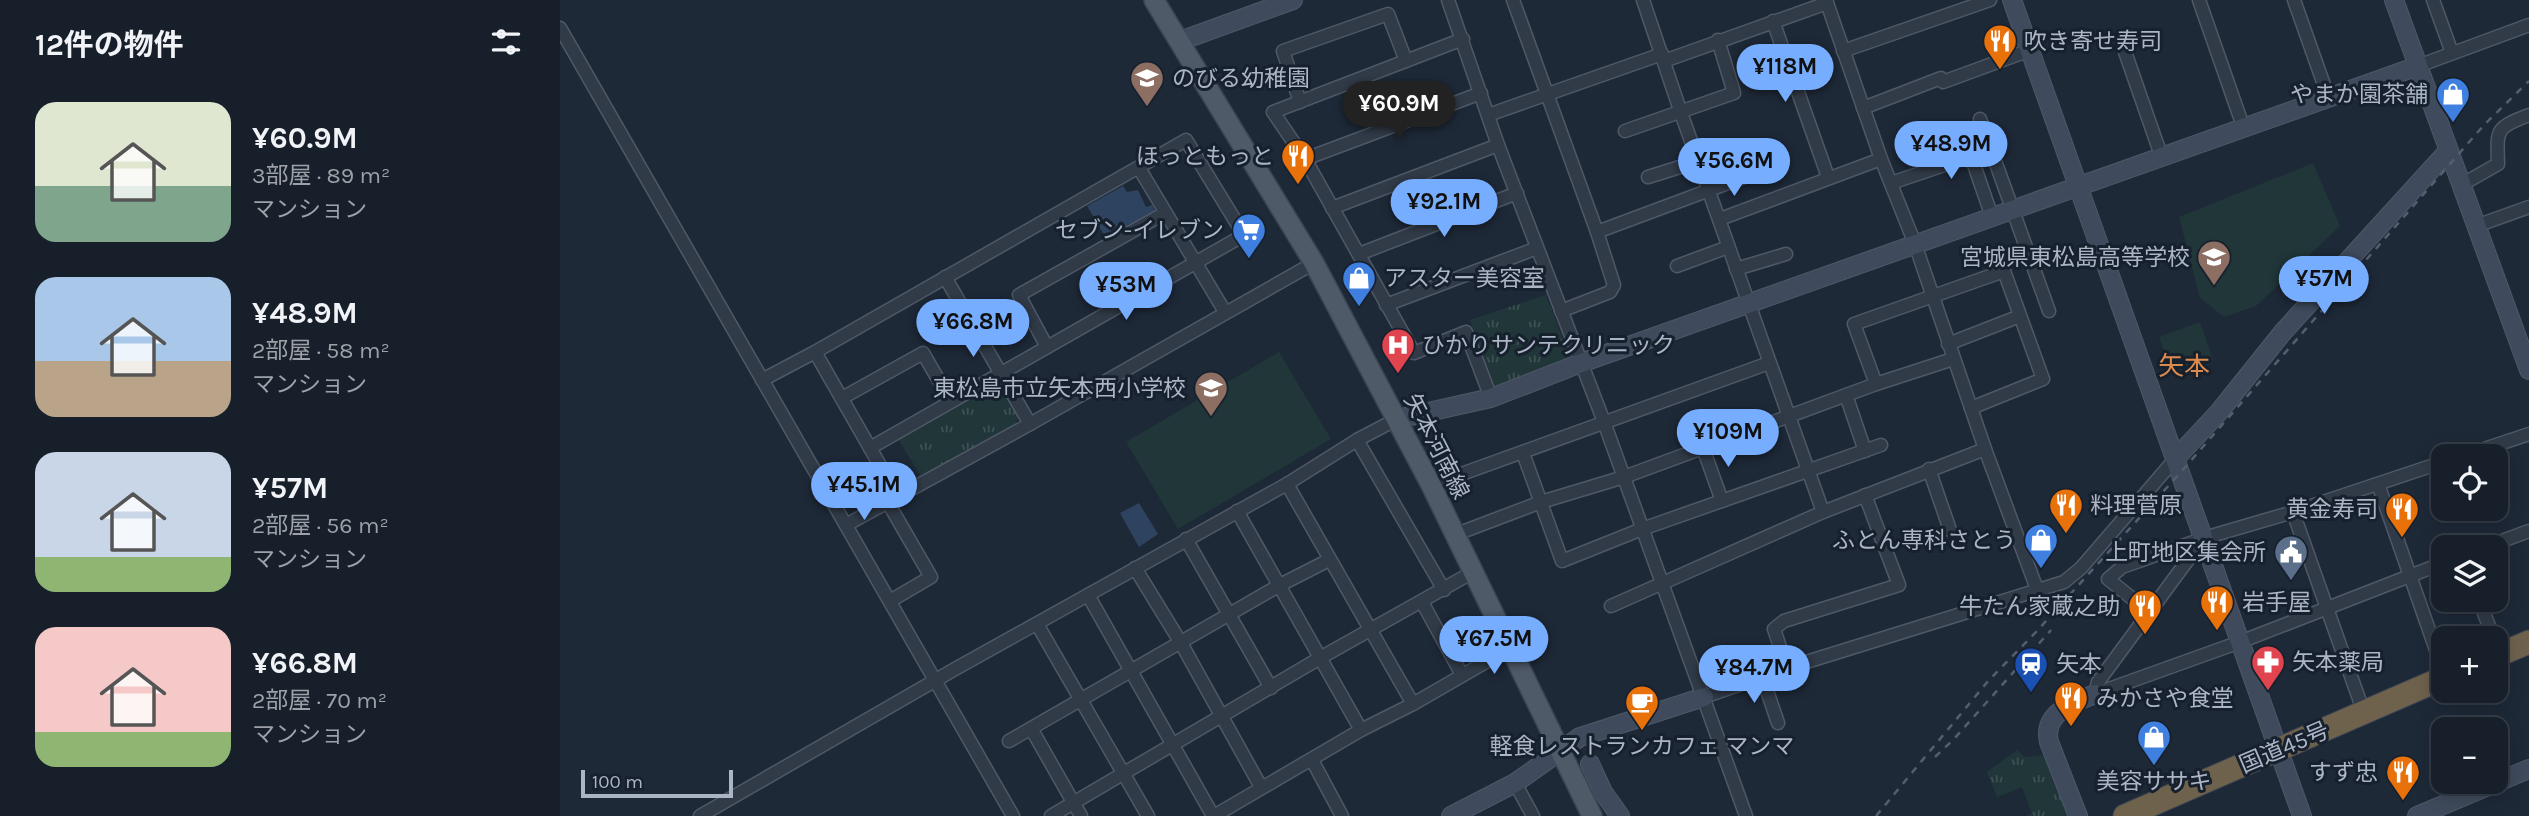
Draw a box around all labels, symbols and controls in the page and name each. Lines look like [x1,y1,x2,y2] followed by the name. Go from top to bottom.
[1981,22,2019,71] restaurant icon: 吹き寄せ寿司
[487,23,525,61] icon: filters
[35,27,184,63] text: 12件の物件
[2024,28,2162,55] place label: 吹き寄せ寿司
[1736,44,1834,104] pin: ¥118M
[1753,53,1817,80] text: ¥118M
[1128,59,1166,108] school or university icon: のびる幼稚園
[1172,65,1310,92] place label: のびる幼稚園
[2434,75,2472,124] shop icon: やまか園茶舗
[2290,81,2428,108] place label: やまか園茶舗
[1342,82,1456,141] pin: ¥60.9M
[1358,90,1440,117] text: ¥60.9M
[252,120,358,156] text: ¥60.9M
[1894,122,2008,181] pin: ¥48.9M
[91,130,175,214] icon: home
[1910,130,1992,157] text: ¥48.9M
[1279,137,1317,186] restaurant icon: ほっともっと
[1677,138,1791,198] pin: ¥56.6M
[1136,143,1274,170] place label: ほっともっと
[1694,147,1774,174] text: ¥56.6M
[252,162,390,189] text: 3部屋 · 89 m²
[1387,180,1501,239] pin: ¥92.1M
[1407,188,1481,215] text: ¥92.1M
[252,196,367,223] text: マンション
[1230,211,1268,260] supermarket icon: セブン-イレブン
[1055,217,1224,244] place label: セブン-イレブン
[2195,238,2233,287] school or university icon: 宮城県東松島高等学校
[1960,244,2190,271] place label: 宮城県東松島高等学校
[2283,256,2365,316] pin: ¥57M
[1340,259,1378,308] shop icon: アスター美容室
[1085,262,1167,322] pin: ¥53M
[1384,265,1545,292] place label: アスター美容室
[2295,265,2353,292] text: ¥57M
[1095,271,1157,298] text: ¥53M
[252,295,358,331] text: ¥48.9M
[916,300,1030,359] pin: ¥66.8M
[91,305,175,389] icon: home
[932,308,1014,335] text: ¥66.8M
[1379,326,1417,375] hospital icon: ひかりサンテクリニック
[1422,332,1675,359] place label: ひかりサンテクリニック
[252,337,390,364] text: 2部屋 · 58 m²
[2158,351,2210,382] district label: 矢本
[1192,369,1230,418] school or university icon: 東松島市立矢本西小学校
[252,371,367,398] text: マンション
[933,375,1186,402] place label: 東松島市立矢本西小学校
[1398,389,1475,504] street label: 矢本河南線
[1679,410,1777,469] pin: ¥109M
[1693,418,1763,445] text: ¥109M
[2431,444,2508,794] map controls
[2431,444,2508,521] button: locate
[807,462,921,522] pin: ¥45.1M
[252,470,328,506] text: ¥57M
[827,471,901,498] text: ¥45.1M
[91,480,175,564] icon: home
[2047,486,2085,535] restaurant icon: 料理菅原
[2383,490,2421,539] restaurant icon: 黄金寿司
[2090,492,2182,519] place label: 料理菅原
[2286,496,2378,523] place label: 黄金寿司
[252,512,389,539] text: 2部屋 · 56 m²
[2022,521,2060,570] shop icon: ふとん専科さとう
[1832,527,2016,554] place label: ふとん専科さとう
[2272,533,2310,582] public building icon: 上町地区集会所
[2431,535,2508,612] button: layers
[2105,539,2266,566] place label: 上町地区集会所
[252,546,367,573] text: マンション
[2198,583,2236,632] restaurant icon: 岩手屋
[2126,587,2164,636] restaurant icon: 牛たん家蔵之助
[2242,589,2311,616] place label: 岩手屋
[1959,593,2120,620] place label: 牛たん家蔵之助
[1437,616,1551,676] pin: ¥67.5M
[1455,625,1533,652] text: ¥67.5M
[2431,626,2508,703] button: +
[2249,643,2287,692] pharmacy icon: 矢本薬局
[252,645,358,681] text: ¥66.8M
[2012,645,2050,694] station icon: 矢本
[1697,646,1811,705] pin: ¥84.7M
[2292,649,2384,676] place label: 矢本薬局
[2056,651,2102,678] place label: 矢本
[1715,654,1793,681] text: ¥84.7M
[91,655,175,739] icon: home
[2052,679,2090,728] restaurant icon: みかさや食堂
[1623,683,1661,732] cafe icon: 軽食レストランカフェ マンマ
[2096,685,2234,712] place label: みかさや食堂
[252,687,387,714] text: 2部屋 · 70 m²
[2235,717,2333,778] street label: 国道45号
[2431,717,2508,794] button: −
[2135,718,2173,767] shop icon: 美容ササキ
[252,721,367,748] text: マンション
[1490,733,1794,760] place label: 軽食レストランカフェ マンマ
[2384,753,2422,802] restaurant icon: すず忠
[2309,759,2378,786] place label: すず忠
[581,767,733,799] scale bar
[2097,768,2212,795] place label: 美容ササキ
[592,771,643,793] text: 100 m

